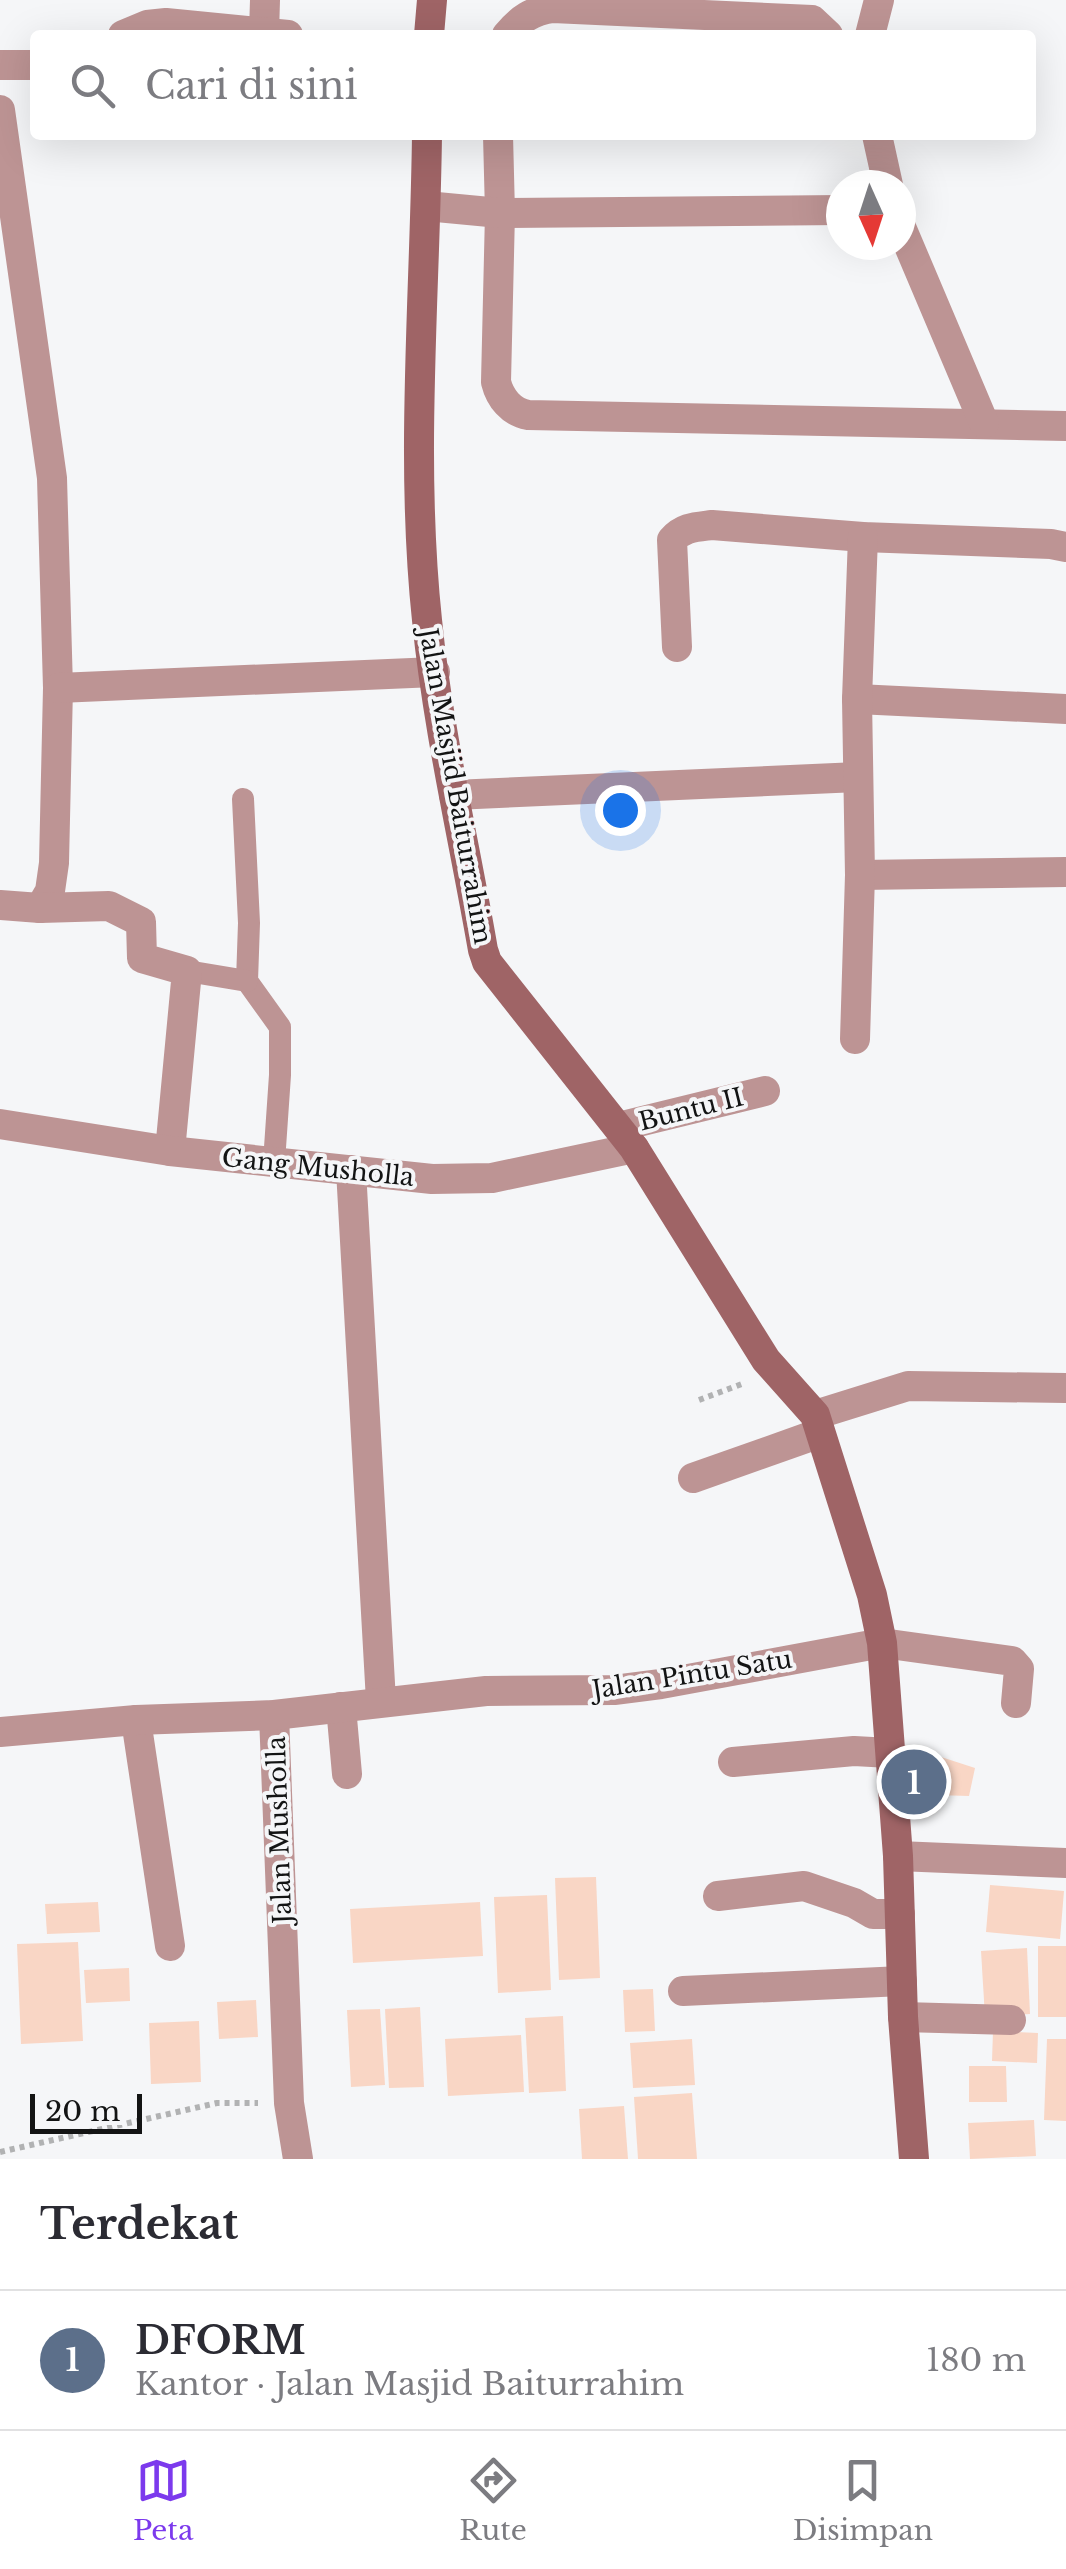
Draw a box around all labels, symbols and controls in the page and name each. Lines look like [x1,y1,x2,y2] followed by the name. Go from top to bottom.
[30,30,1036,140] search box
[65,58,120,113] icon: search
[145,62,357,109] text: Cari di sini
[826,170,916,260] north arrow
[412,623,499,946] street label: Jalan Masjid Baiturrahim
[595,785,646,836] your location
[635,1081,747,1137] street label: Buntu II
[220,1142,416,1193] street label: Gang Musholla
[587,1643,794,1706] street label: Jalan Pintu Satu
[261,1735,298,1927] street label: Jalan Musholla
[882,1744,946,1820] pin: 1
[30,2089,142,2134] scale bar
[45,2094,120,2129] text: 20 m
[40,2198,238,2250] text: Terdekat
[135,2317,306,2364] text: DFORM
[66,2340,79,2380] text: 1
[926,2340,1026,2380] text: 180 m
[135,2364,684,2404] text: Kantor · Jalan Masjid Baiturrahim
[133,2453,193,2548] tab: Peta
[459,2453,527,2548] tab: Rute
[793,2453,933,2548] tab: Disimpan

